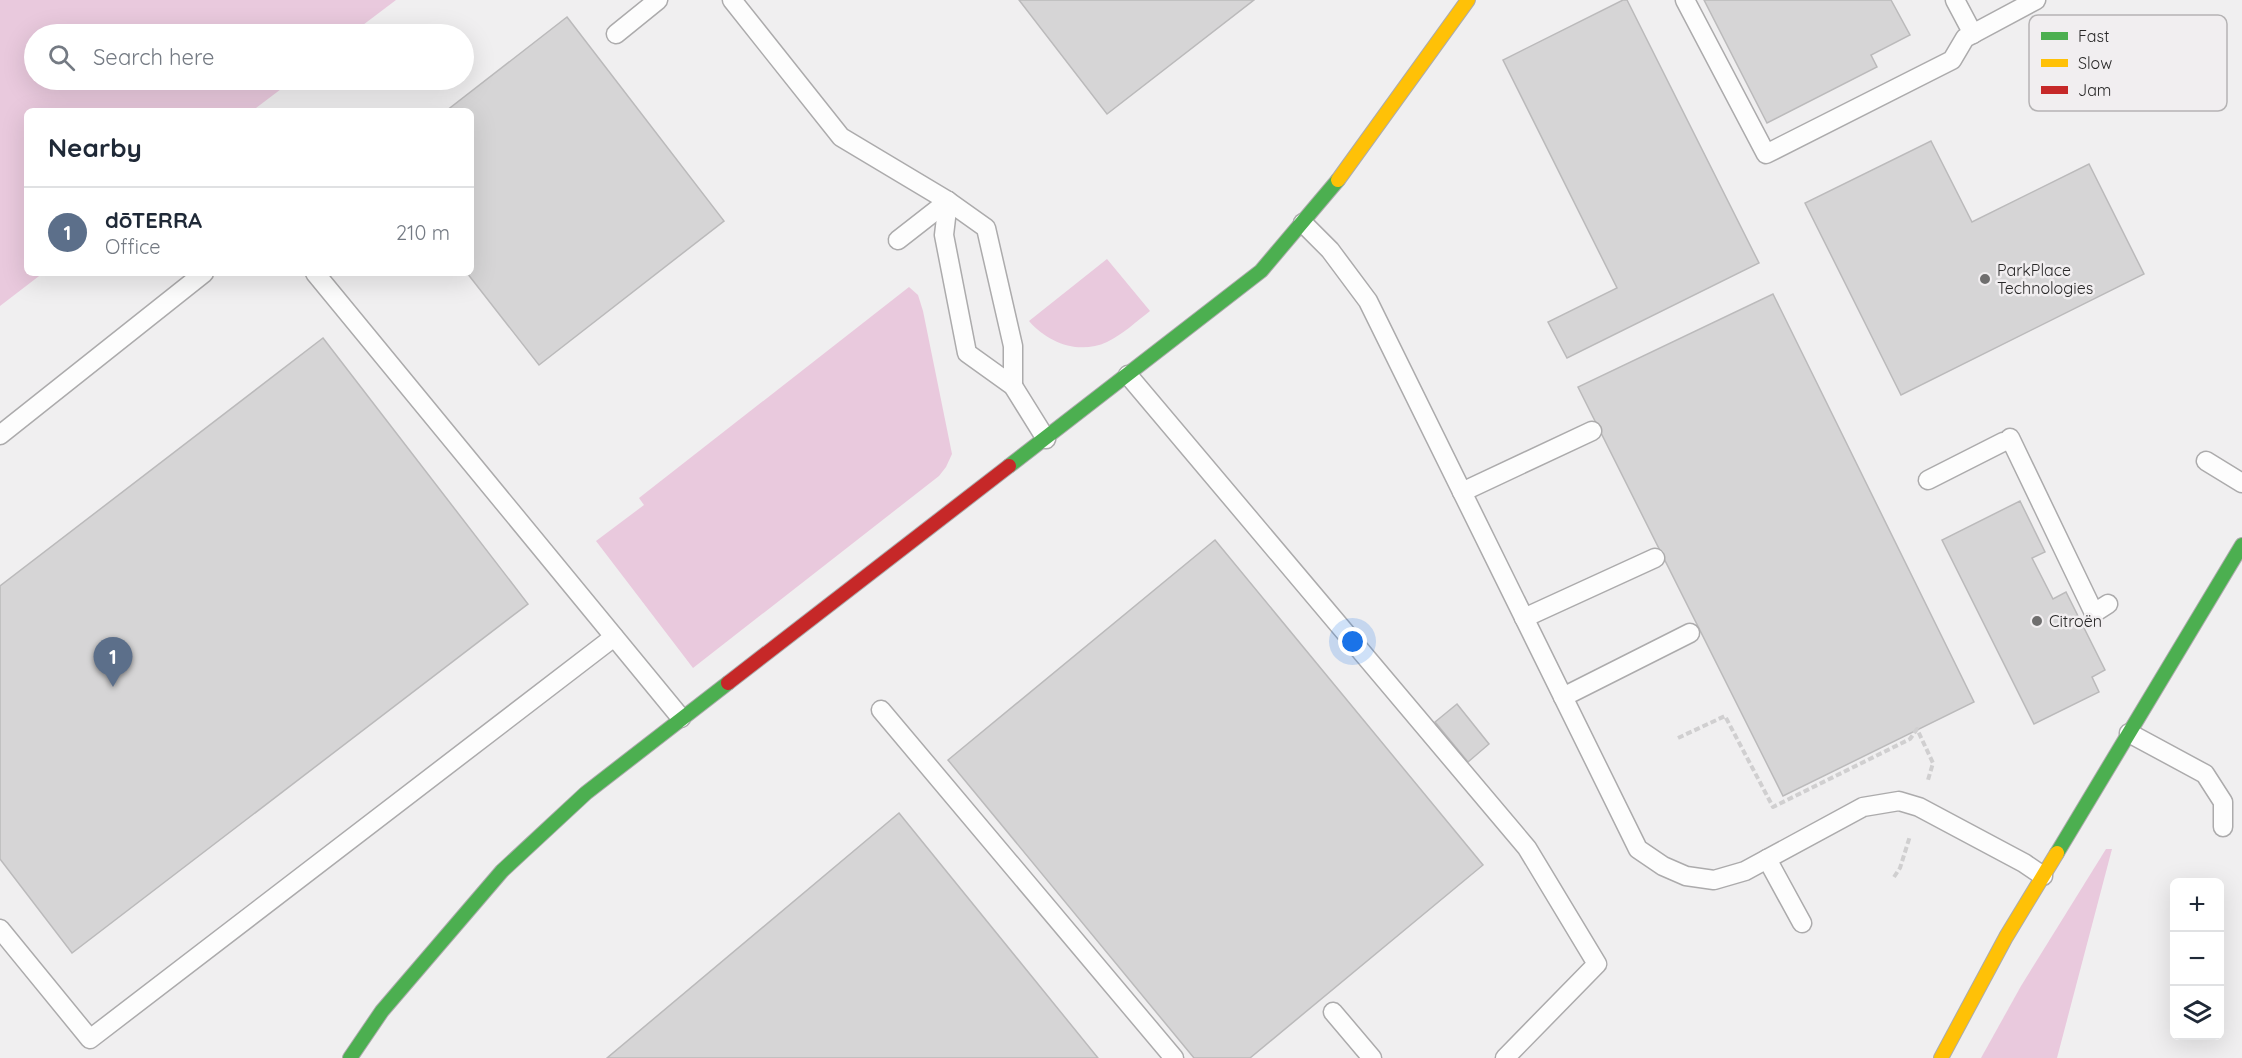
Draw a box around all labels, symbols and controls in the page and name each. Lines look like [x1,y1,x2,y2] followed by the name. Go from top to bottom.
[2029,15,2227,111] legend
[24,24,474,90] search box
[2078,26,2109,46] text: Fast
[45,41,78,74] icon: search
[93,43,214,71] text: Search here
[2078,53,2112,73] text: Slow
[2078,80,2111,100] text: Jam
[48,131,142,164] text: Nearby
[105,206,202,234] text: dōTERRA
[64,220,71,245] text: 1
[396,220,450,245] text: 210 m
[105,234,161,259] text: Office
[1997,260,2093,298] place label: ParkPlace Technologies
[1978,272,1992,286] marker: ParkPlace Technologies
[2049,611,2102,631] place label: Citroën
[2030,614,2044,628] marker: Citroën
[1338,627,1367,656] your location
[94,638,132,687] pin: 1
[2170,878,2224,1040] map controls
[2170,878,2224,932] button: +
[2170,932,2224,986] button: −
[2170,986,2224,1040] button: layers

